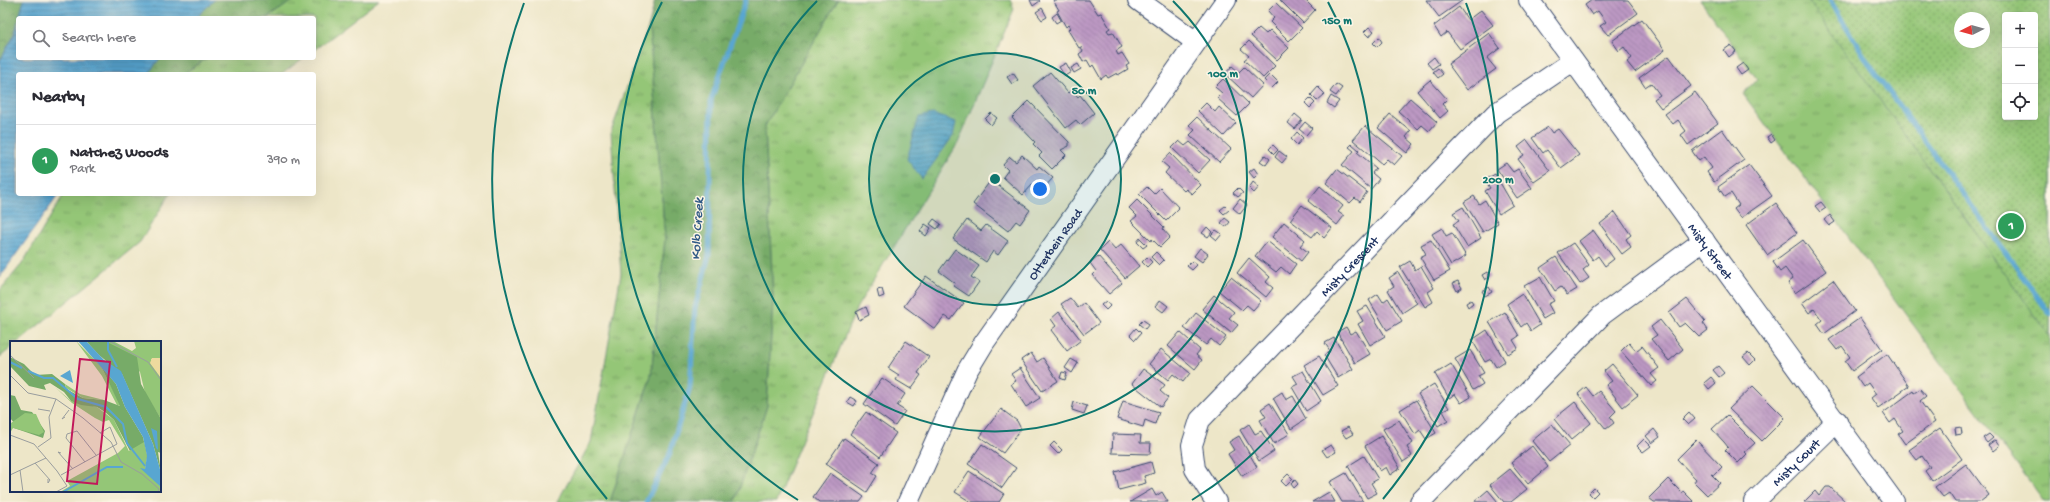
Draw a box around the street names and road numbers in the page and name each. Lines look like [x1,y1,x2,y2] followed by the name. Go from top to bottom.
[1026,205,1087,284] street label: Otterbein Road
[1684,221,1736,285] street label: Misty Street
[1318,233,1384,300] street label: Misty Crescent
[1770,435,1826,490] street label: Misty Court

